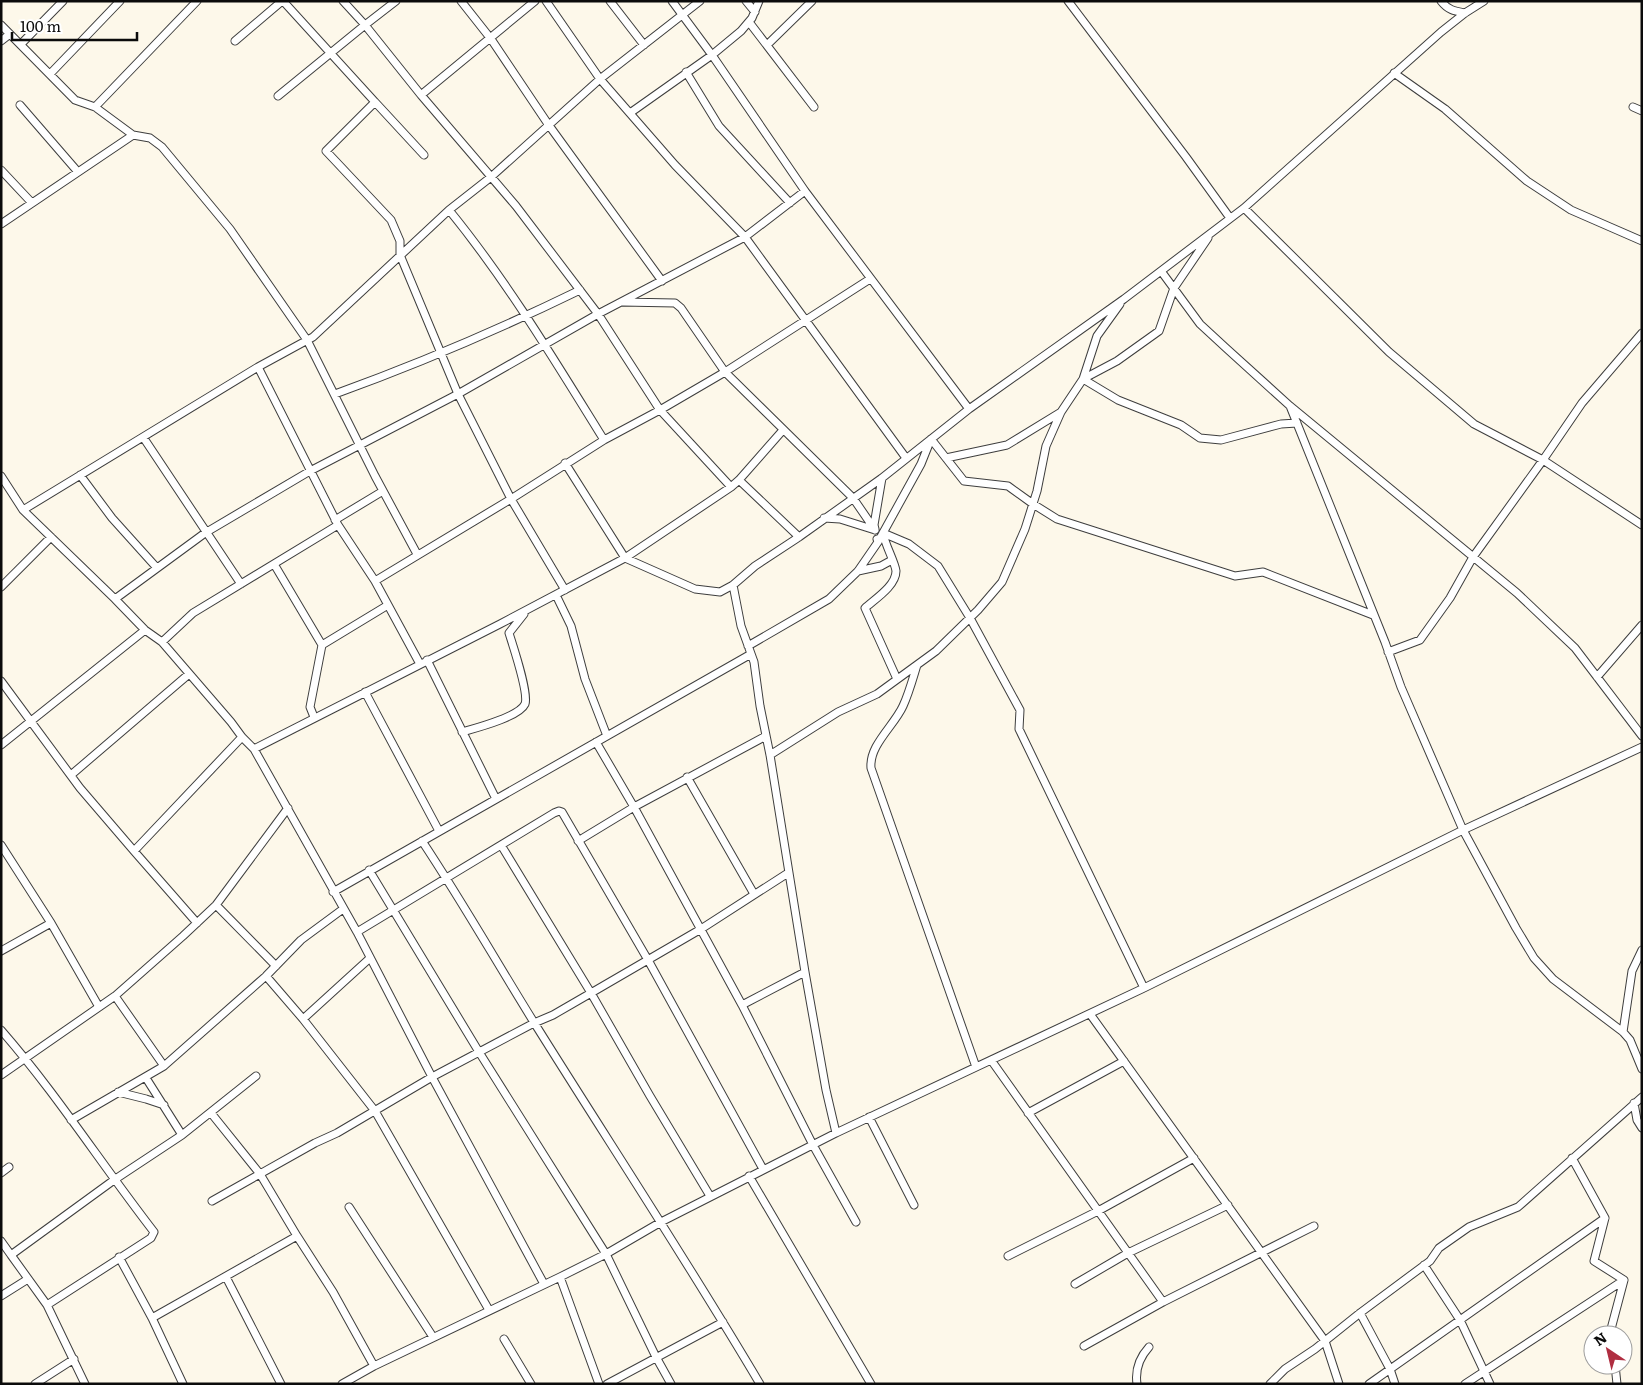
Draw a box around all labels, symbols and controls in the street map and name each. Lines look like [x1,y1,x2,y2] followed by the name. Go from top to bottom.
[12,10,138,42] scale bar
[20,14,61,37] text: 100 m
[1583,1325,1633,1375] north arrow
[1589,1327,1611,1350] text: N

